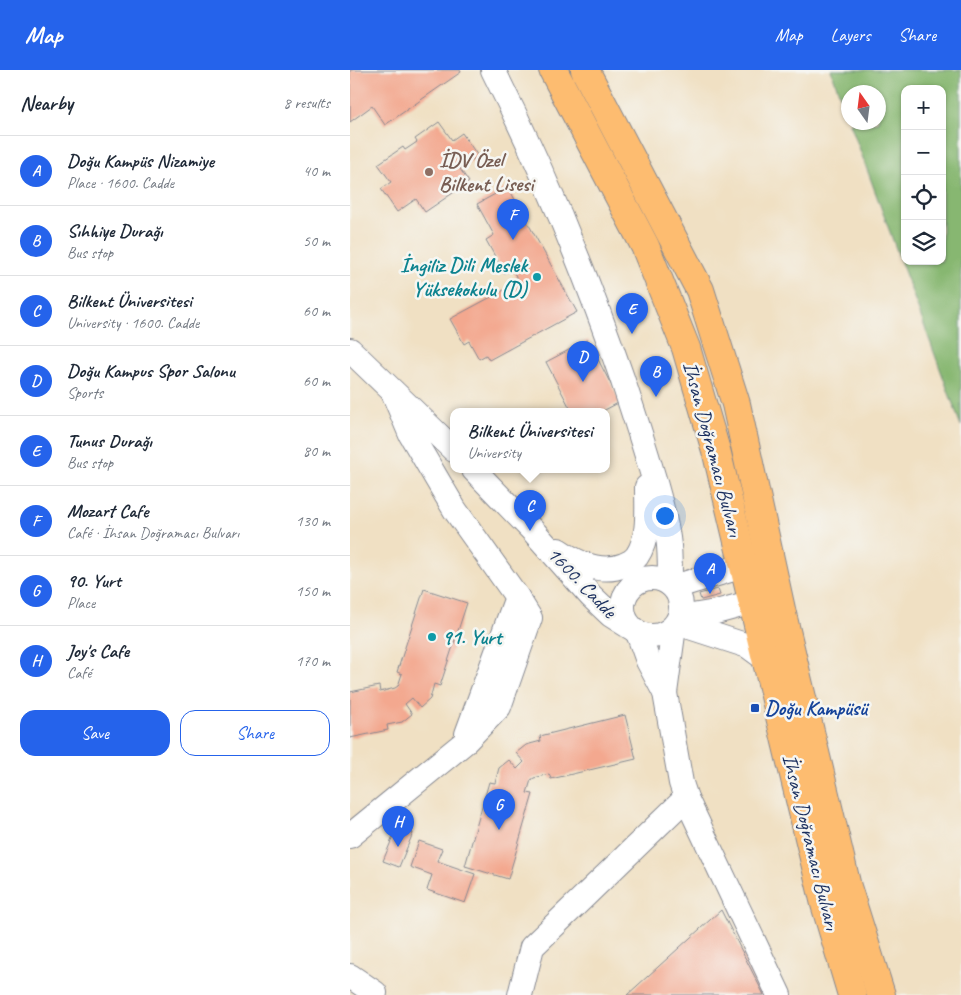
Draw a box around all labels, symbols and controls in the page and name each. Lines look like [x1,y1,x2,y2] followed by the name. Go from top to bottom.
[25,20,62,50] text: Map
[775,24,803,46] text: Map
[831,24,870,46] text: Layers
[898,24,936,46] text: Share
[841,85,886,130] north arrow
[901,85,946,265] map controls
[901,85,946,130] button: +
[20,90,73,116] text: Nearby
[283,93,330,113] text: 8 results
[901,130,946,175] button: −
[439,147,536,197] place label: İDV Özel Bilkent Lisesi
[67,149,214,173] text: Doğu Kampüs Nizamiye
[32,161,40,181] text: A
[303,161,330,181] text: 40 m
[423,166,435,178] marker: İDV Özel Bilkent Lisesi
[67,173,174,193] text: Place · 1600. Cadde
[901,175,946,220] button: locate
[497,199,529,240] pin: F
[67,219,163,243] text: Sıhhiye Durağı
[901,220,946,265] button: layers
[32,231,40,251] text: B
[303,231,330,251] text: 50 m
[67,243,113,263] text: Bus stop
[400,252,529,302] place label: İngiliz Dili Meslek Yüksekokulu (D)
[531,271,543,283] marker: İngiliz Dili Meslek Yüksekokulu (D)
[67,289,192,313] text: Bilkent Üniversitesi
[616,293,648,334] pin: E
[32,301,40,321] text: C
[303,301,330,321] text: 60 m
[67,313,199,333] text: University · 1600. Cadde
[567,341,599,382] pin: D
[640,356,672,397] pin: B
[67,359,235,383] text: Doğu Kampus Spor Salonu
[677,359,749,540] street label: İhsan Doğramacı Bulvarı
[31,371,41,391] text: D
[303,371,330,391] text: 60 m
[67,383,103,403] text: Sports
[450,408,610,473] popup
[468,419,592,443] text: Bilkent Üniversitesi
[67,429,152,453] text: Tunus Durağı
[32,441,40,461] text: E
[303,441,330,461] text: 80 m
[468,443,521,463] text: University
[67,453,113,473] text: Bus stop
[514,490,546,531] pin: C
[67,499,148,523] text: Mozart Cafe
[652,503,678,529] your location
[32,511,40,531] text: F
[296,511,330,531] text: 130 m
[67,523,239,543] text: Café · İhsan Doğramacı Bulvarı
[542,541,623,624] street label: 1600. Cadde
[694,553,726,594] pin: A
[67,569,121,593] text: 90. Yurt
[32,581,40,601] text: G
[296,581,330,601] text: 150 m
[67,593,95,613] text: Place
[442,624,505,650] place label: 91. Yurt
[426,631,438,643] marker: 91. Yurt
[67,639,129,663] text: Joy's Cafe
[31,651,41,671] text: H
[296,651,330,671] text: 170 m
[67,663,91,683] text: Café
[765,695,870,721] place label: Doğu Kampüsü
[749,702,761,714] marker: Doğu Kampüsü
[20,710,170,756] button: Save
[180,710,330,756] button: Share
[777,751,846,934] street label: İhsan Doğramacı Bulvarı
[483,789,515,830] pin: G
[382,806,414,847] pin: H

